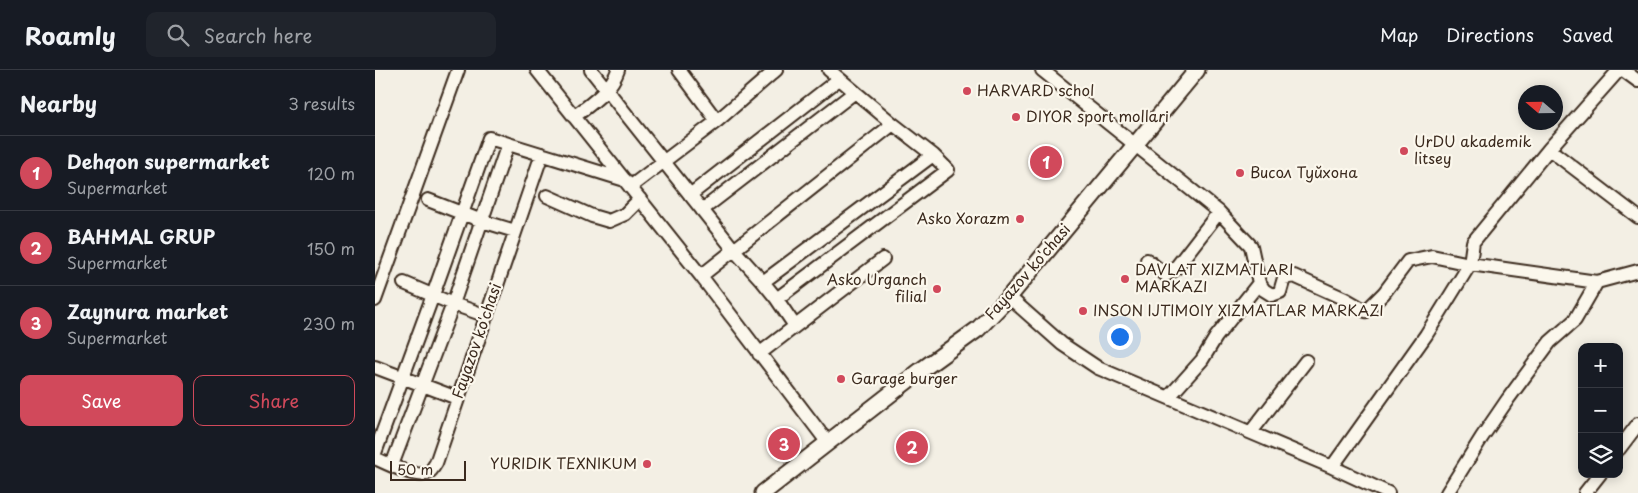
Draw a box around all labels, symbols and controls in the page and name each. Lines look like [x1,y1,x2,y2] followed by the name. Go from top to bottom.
[146,12,496,57] search box
[25,17,116,53] text: Roamly
[164,21,192,49] icon: search
[204,21,312,49] text: Search here
[1380,21,1418,48] text: Map
[1446,21,1534,48] text: Directions
[1562,21,1613,48] text: Saved
[977,78,1094,101] place label: HARVARD schol
[961,85,973,97] marker: HARVARD schol
[1518,85,1563,130] north arrow
[20,87,97,119] text: Nearby
[288,91,355,115] text: 3 results
[1026,104,1169,127] place label: DIYOR sport mollari
[1010,111,1022,123] marker: DIYOR sport mollari
[1414,129,1532,169] place label: UrDU akademik litsey
[1030,143,1062,181] pin: 1
[1398,145,1410,157] marker: UrDU akademik litsey
[67,147,270,175] text: Dehqon supermarket
[1250,160,1358,183] place label: Висол Туйхона
[32,161,40,185] text: 1
[308,161,355,185] text: 120 m
[1234,167,1246,179] marker: Висол Туйхона
[67,175,167,199] text: Supermarket
[917,206,1010,229] place label: Asko Xorazm
[1014,213,1026,225] marker: Asko Xorazm
[979,218,1075,324] street label: Fayazov ko'chasi
[67,222,215,250] text: BAHMAL GRUP
[30,236,42,260] text: 2
[307,236,355,260] text: 150 m
[67,250,167,274] text: Supermarket
[1135,257,1294,297] place label: DAVLAT XIZMATLARI MARKAZI
[827,267,927,307] place label: Asko Urganch filial
[1119,273,1131,285] marker: DAVLAT XIZMATLARI MARKAZI
[445,280,506,401] street label: Fayazov ko'chasi
[931,283,943,295] marker: Asko Urganch filial
[67,297,228,325] text: Zaynura market
[1093,298,1384,321] place label: INSON IJTIMOIY XIZMATLAR MARKAZI
[1077,305,1089,317] marker: INSON IJTIMOIY XIZMATLAR MARKAZI
[31,311,41,335] text: 3
[303,311,355,335] text: 230 m
[1107,324,1133,350] your location
[67,325,167,349] text: Supermarket
[1578,343,1623,478] map controls
[1578,343,1623,388] button: +
[851,366,957,389] place label: Garage burger
[835,373,847,385] marker: Garage burger
[20,375,183,426] button: Save
[193,375,355,426] button: Share
[1578,388,1623,433] button: −
[768,425,800,463] pin: 3
[896,428,928,466] pin: 2
[1578,433,1623,478] button: layers
[490,451,637,474] place label: YURIDIK TEXNIKUM
[390,458,466,481] scale bar
[641,458,653,470] marker: YURIDIK TEXNIKUM
[397,459,433,480] text: 50 m

